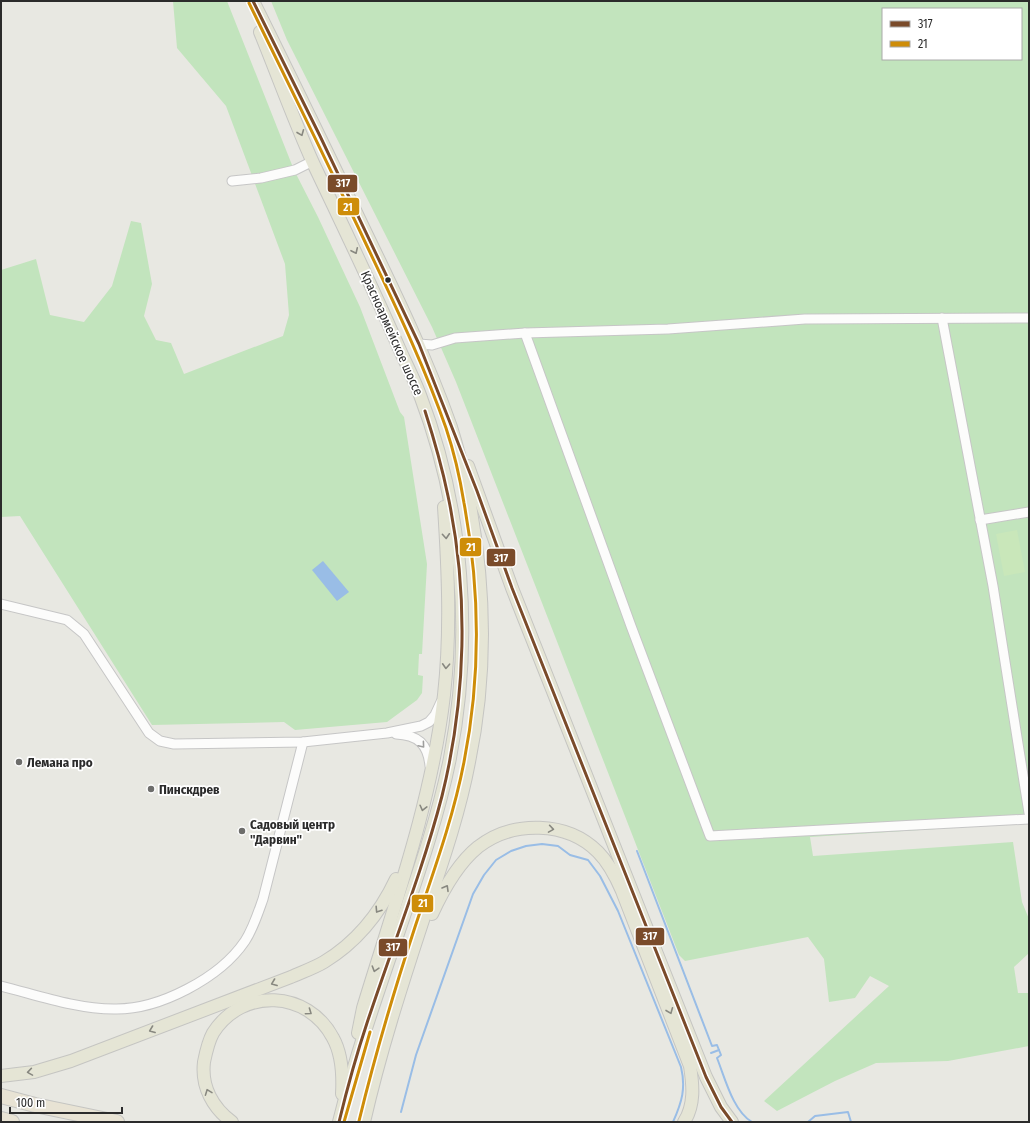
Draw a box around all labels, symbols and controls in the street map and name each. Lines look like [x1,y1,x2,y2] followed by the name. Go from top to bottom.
[882,8,1022,60] legend
[918,17,933,31] text: 317
[918,37,928,51] text: 21
[296,128,304,136] one-way arrow
[327,174,358,193] line badge: 317
[335,177,350,190] text: 317
[337,197,360,216] line badge: 21
[342,201,353,214] text: 21
[350,247,358,254] one-way arrow
[358,268,426,398] street label: Красноармейское шоссе
[383,275,393,285] unlabelled marker
[441,533,450,539] one-way arrow
[459,537,482,557] line badge: 21
[465,541,476,554] text: 21
[486,548,516,567] line badge: 317
[493,552,508,565] text: 317
[441,663,450,669] one-way arrow
[417,740,424,748] one-way arrow
[27,755,93,770] place label: Лемана про
[14,757,24,767] marker: Лемана про
[159,782,220,797] place label: Пинскдрев
[146,784,156,794] marker: Пинскдрев
[419,804,428,811] one-way arrow
[250,817,335,847] place label: Садовый центр "Дарвин"
[548,825,554,833] one-way arrow
[237,826,247,836] marker: Садовый центр "Дарвин"
[441,885,448,892] one-way arrow
[411,894,434,913] line badge: 21
[417,897,428,910] text: 21
[376,906,383,913] one-way arrow
[635,927,665,946] line badge: 317
[642,930,657,943] text: 317
[378,938,408,957] line badge: 317
[385,941,400,954] text: 317
[371,965,380,972] one-way arrow
[270,979,277,987] one-way arrow
[305,1007,312,1015] one-way arrow
[665,1007,673,1014] one-way arrow
[149,1025,156,1033] one-way arrow
[27,1067,33,1076] one-way arrow
[10,1089,122,1115] scale bar
[204,1089,212,1096] one-way arrow
[16,1096,45,1110] text: 100 m

